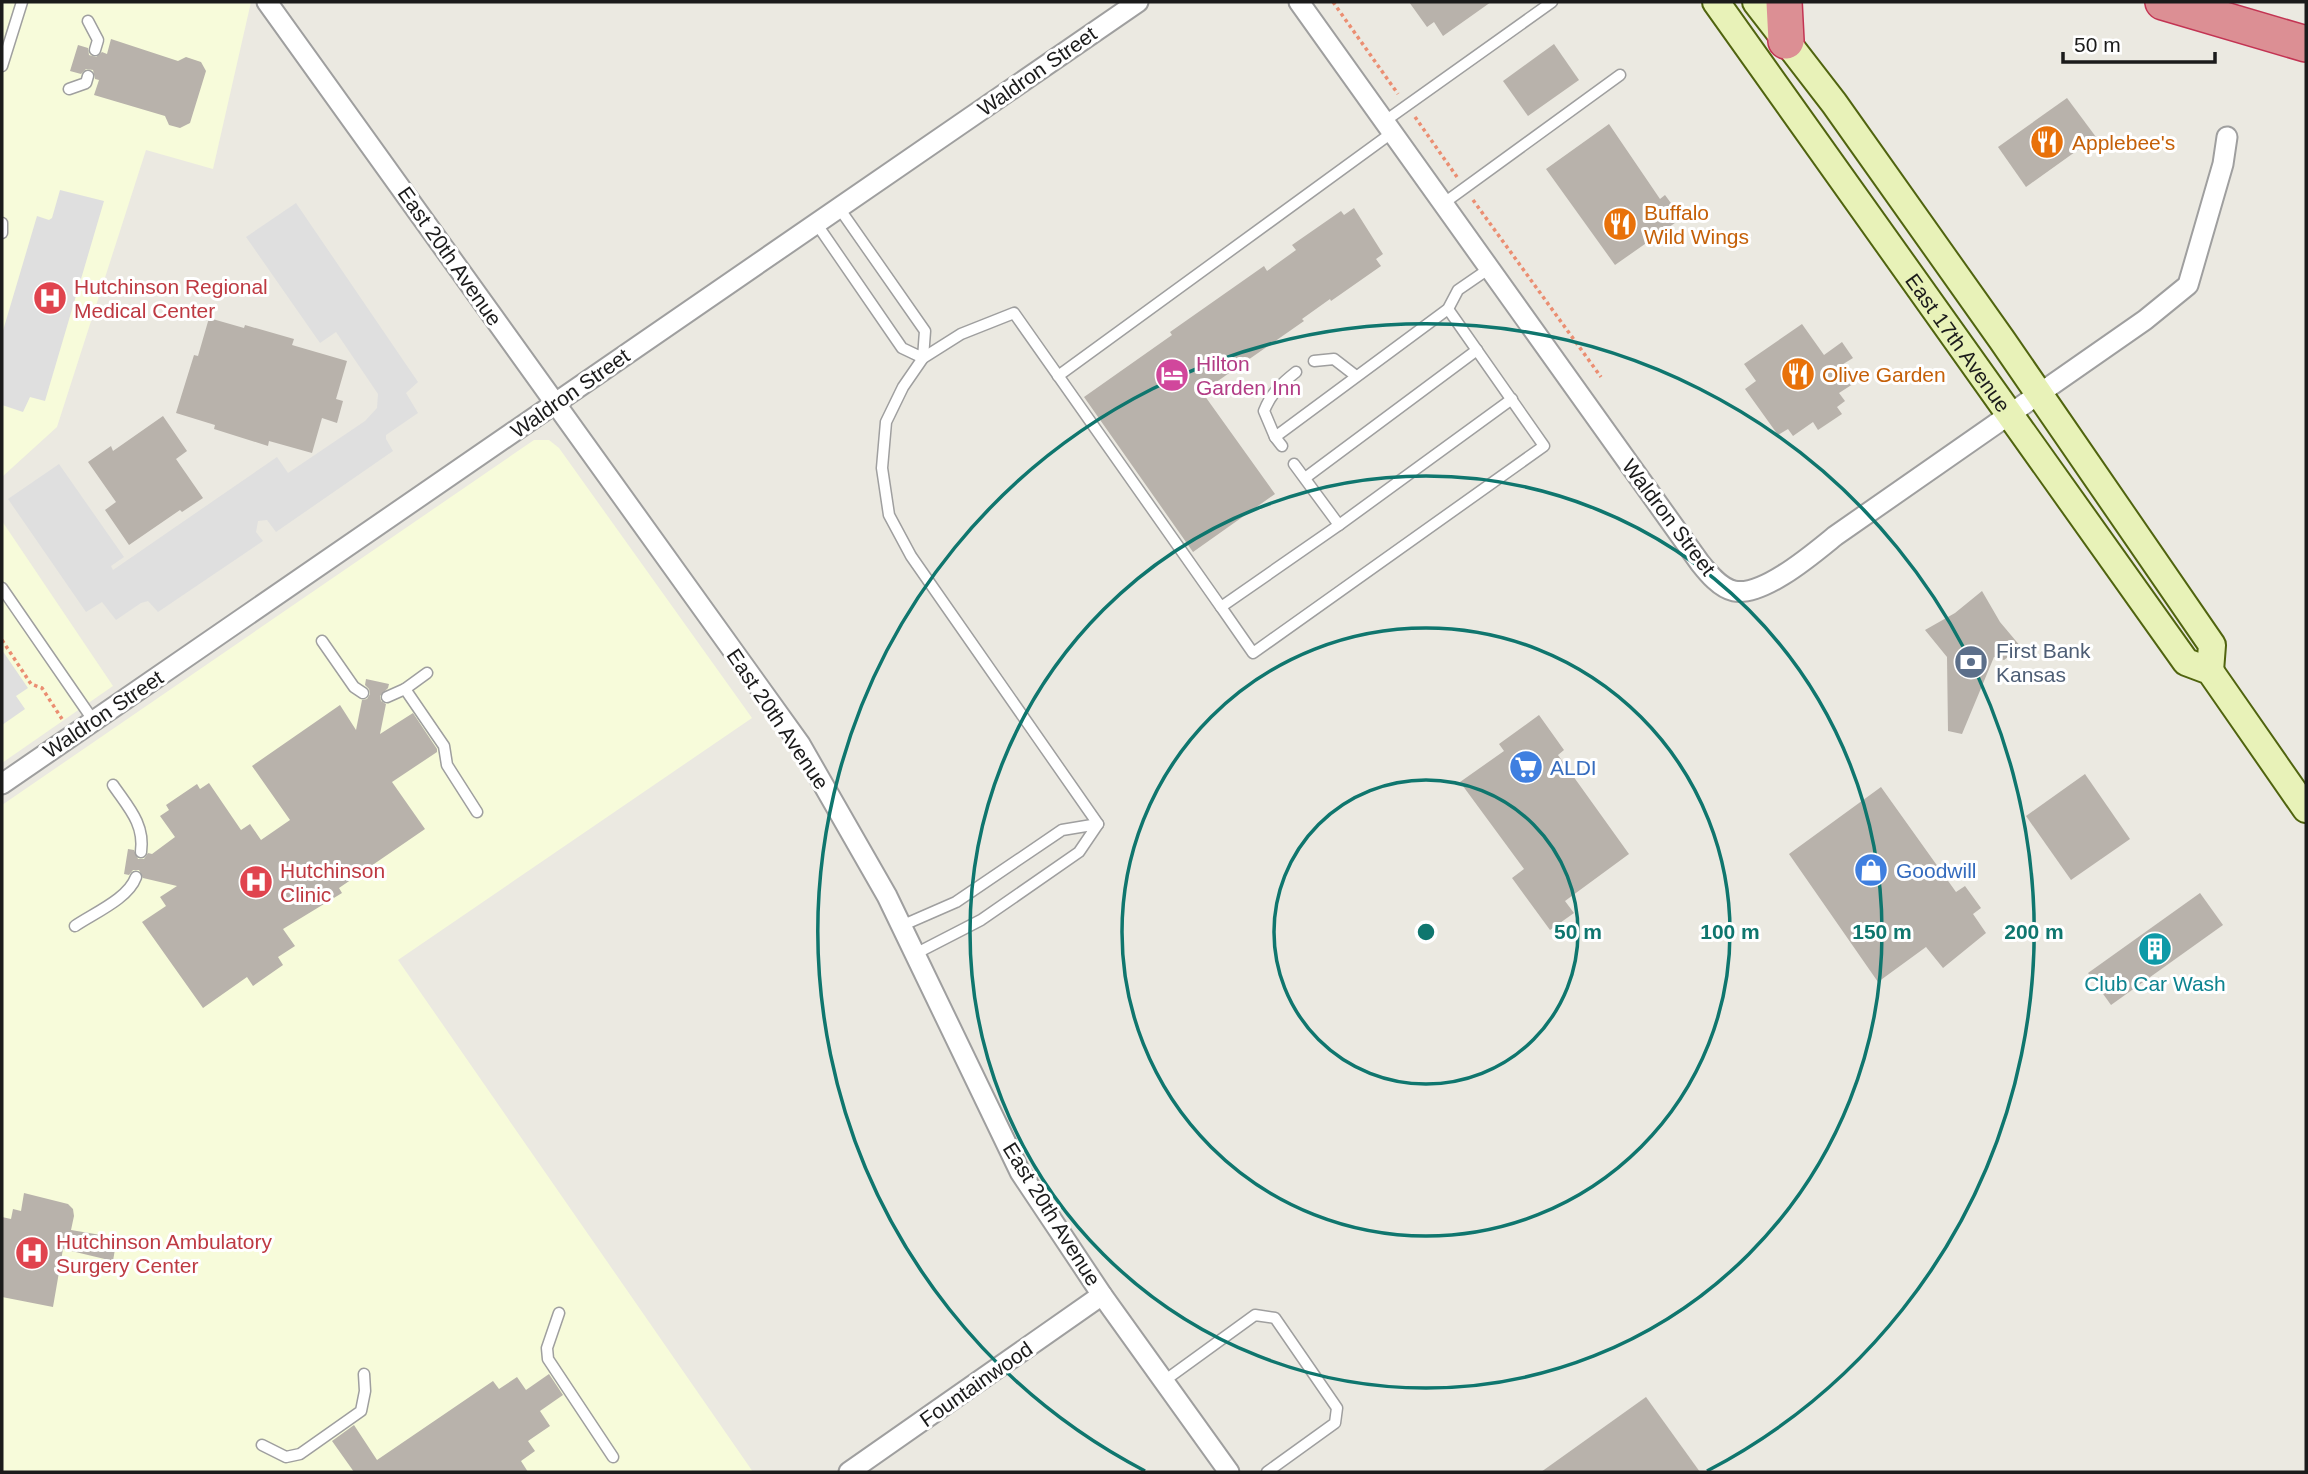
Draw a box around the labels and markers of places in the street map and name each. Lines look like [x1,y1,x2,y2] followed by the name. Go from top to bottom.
[2028,123,2066,161] restaurant icon: Applebee's
[2072,131,2175,154] place label: Applebee's
[1644,201,1749,248] place label: Buffalo Wild Wings
[1601,205,1639,243] restaurant icon: Buffalo Wild Wings
[74,275,268,322] place label: Hutchinson Regional Medical Center
[31,279,69,317] hospital icon: Hutchinson Regional Medical Center
[1196,352,1301,399] place label: Hilton Garden Inn
[1779,355,1817,393] restaurant icon: Olive Garden
[1153,356,1191,394] hotel icon: Hilton Garden Inn
[1822,363,1946,386] place label: Olive Garden
[1996,639,2091,686] place label: First Bank Kansas
[1952,643,1990,681] bank icon: First Bank Kansas
[1507,748,1545,786] supermarket icon: ALDI
[1550,756,1597,779] place label: ALDI
[1852,851,1890,889] shop icon: Goodwill
[280,859,385,906] place label: Hutchinson Clinic
[1896,859,1977,882] place label: Goodwill
[237,863,275,901] hospital icon: Hutchinson Clinic
[1414,920,1438,944] centre of rings
[2136,930,2174,968] building icon: Club Car Wash
[2084,972,2226,995] place label: Club Car Wash
[56,1230,272,1277] place label: Hutchinson Ambulatory Surgery Center
[13,1234,51,1272] hospital icon: Hutchinson Ambulatory Surgery Center

